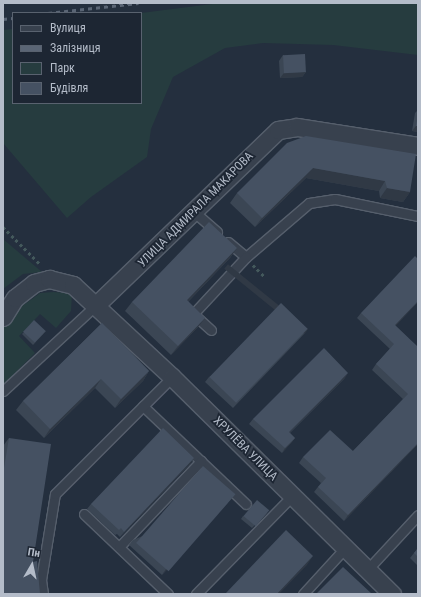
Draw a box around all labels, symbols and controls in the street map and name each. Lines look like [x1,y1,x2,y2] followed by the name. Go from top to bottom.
[12,12,142,104] legend
[50,21,86,35] text: Вулиця
[50,41,101,55] text: Залізниця
[50,61,75,75] text: Парк
[50,81,88,95] text: Будівля
[135,149,257,271] street label: УЛИЦА АДМИРАЛА МАКАРОВА
[210,414,280,484] street label: ХРУЛЁВА УЛИЦА
[12,545,52,585] north arrow
[27,545,41,560] text: Пн

